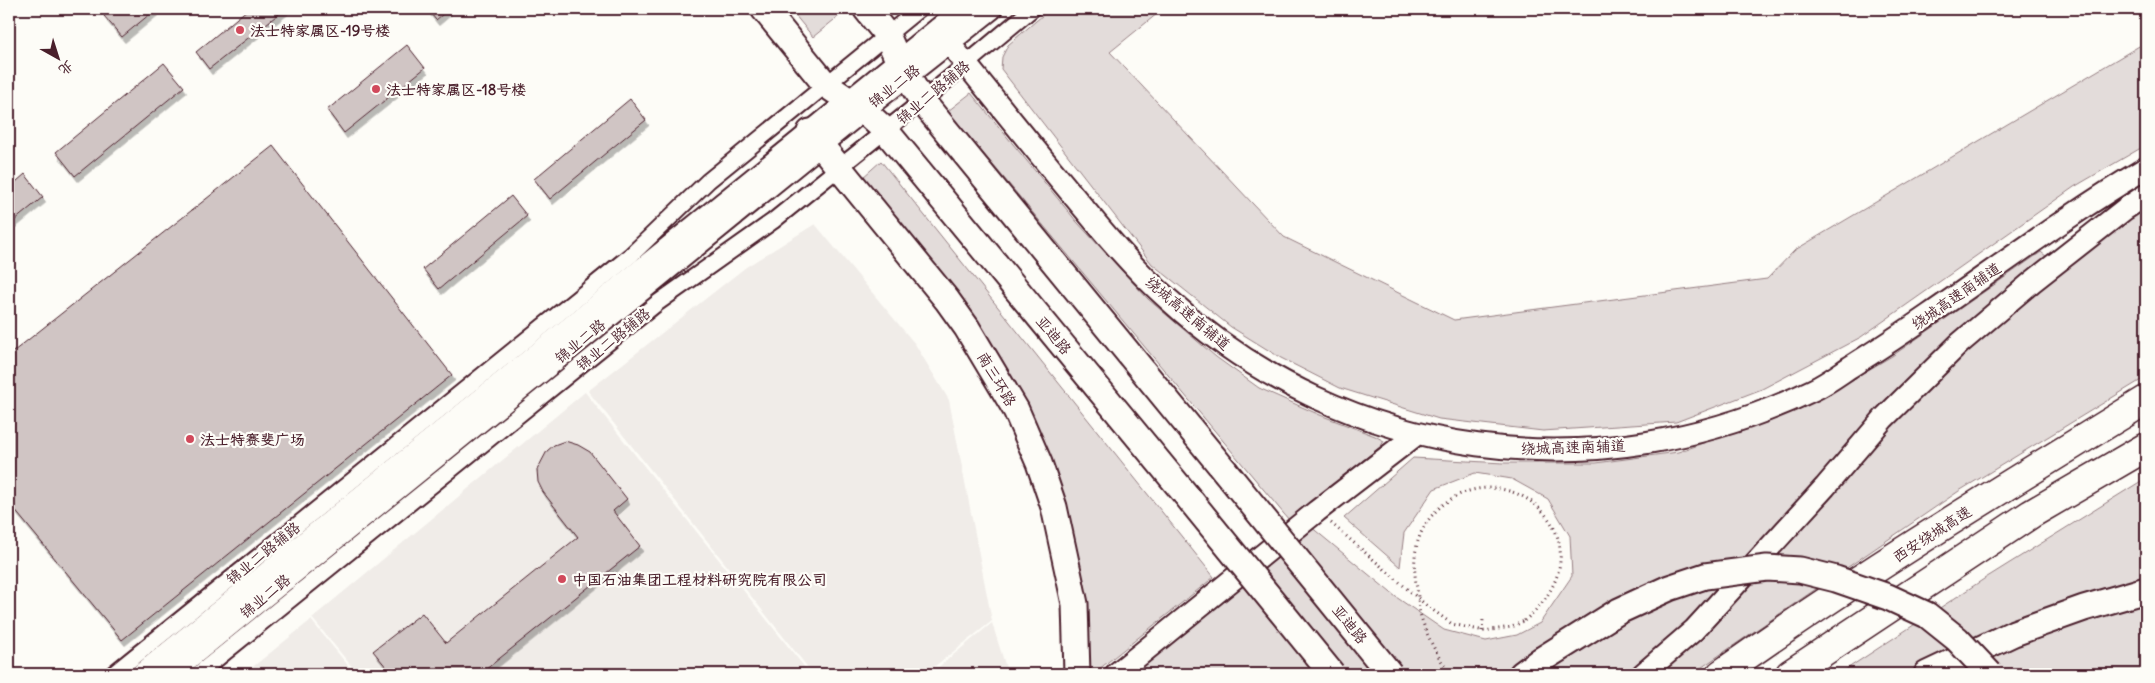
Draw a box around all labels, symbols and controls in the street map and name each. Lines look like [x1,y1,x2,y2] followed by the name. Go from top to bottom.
[250,21,390,40] place label: 法士特家属区-19号楼
[234,24,246,36] marker: 法士特家属区-19号楼
[32,32,82,82] north arrow
[892,56,974,128] street label: 锦业二路辅路
[55,57,77,80] text: 北
[865,60,923,112] street label: 锦业二路
[386,80,526,99] place label: 法士特家属区-18号楼
[370,83,382,95] marker: 法士特家属区-18号楼
[1908,258,2004,334] street label: 绕城高速南辅道
[1142,272,1234,354] street label: 绕城高速南辅道
[572,304,654,374] street label: 锦业二路辅路
[1032,312,1076,358] street label: 亚迪路
[551,315,609,367] street label: 锦业二路
[973,348,1021,410] street label: 南三环路
[200,430,305,449] place label: 法士特赛斐广场
[184,433,196,445] marker: 法士特赛斐广场
[1520,436,1626,458] street label: 绕城高速南辅道
[1889,502,1975,566] street label: 西安绕城高速
[222,517,304,589] street label: 锦业二路辅路
[236,570,294,622] street label: 锦业二路
[572,570,827,589] place label: 中国石油集团工程材料研究院有限公司
[556,573,568,585] marker: 中国石油集团工程材料研究院有限公司
[1328,601,1372,647] street label: 亚迪路

